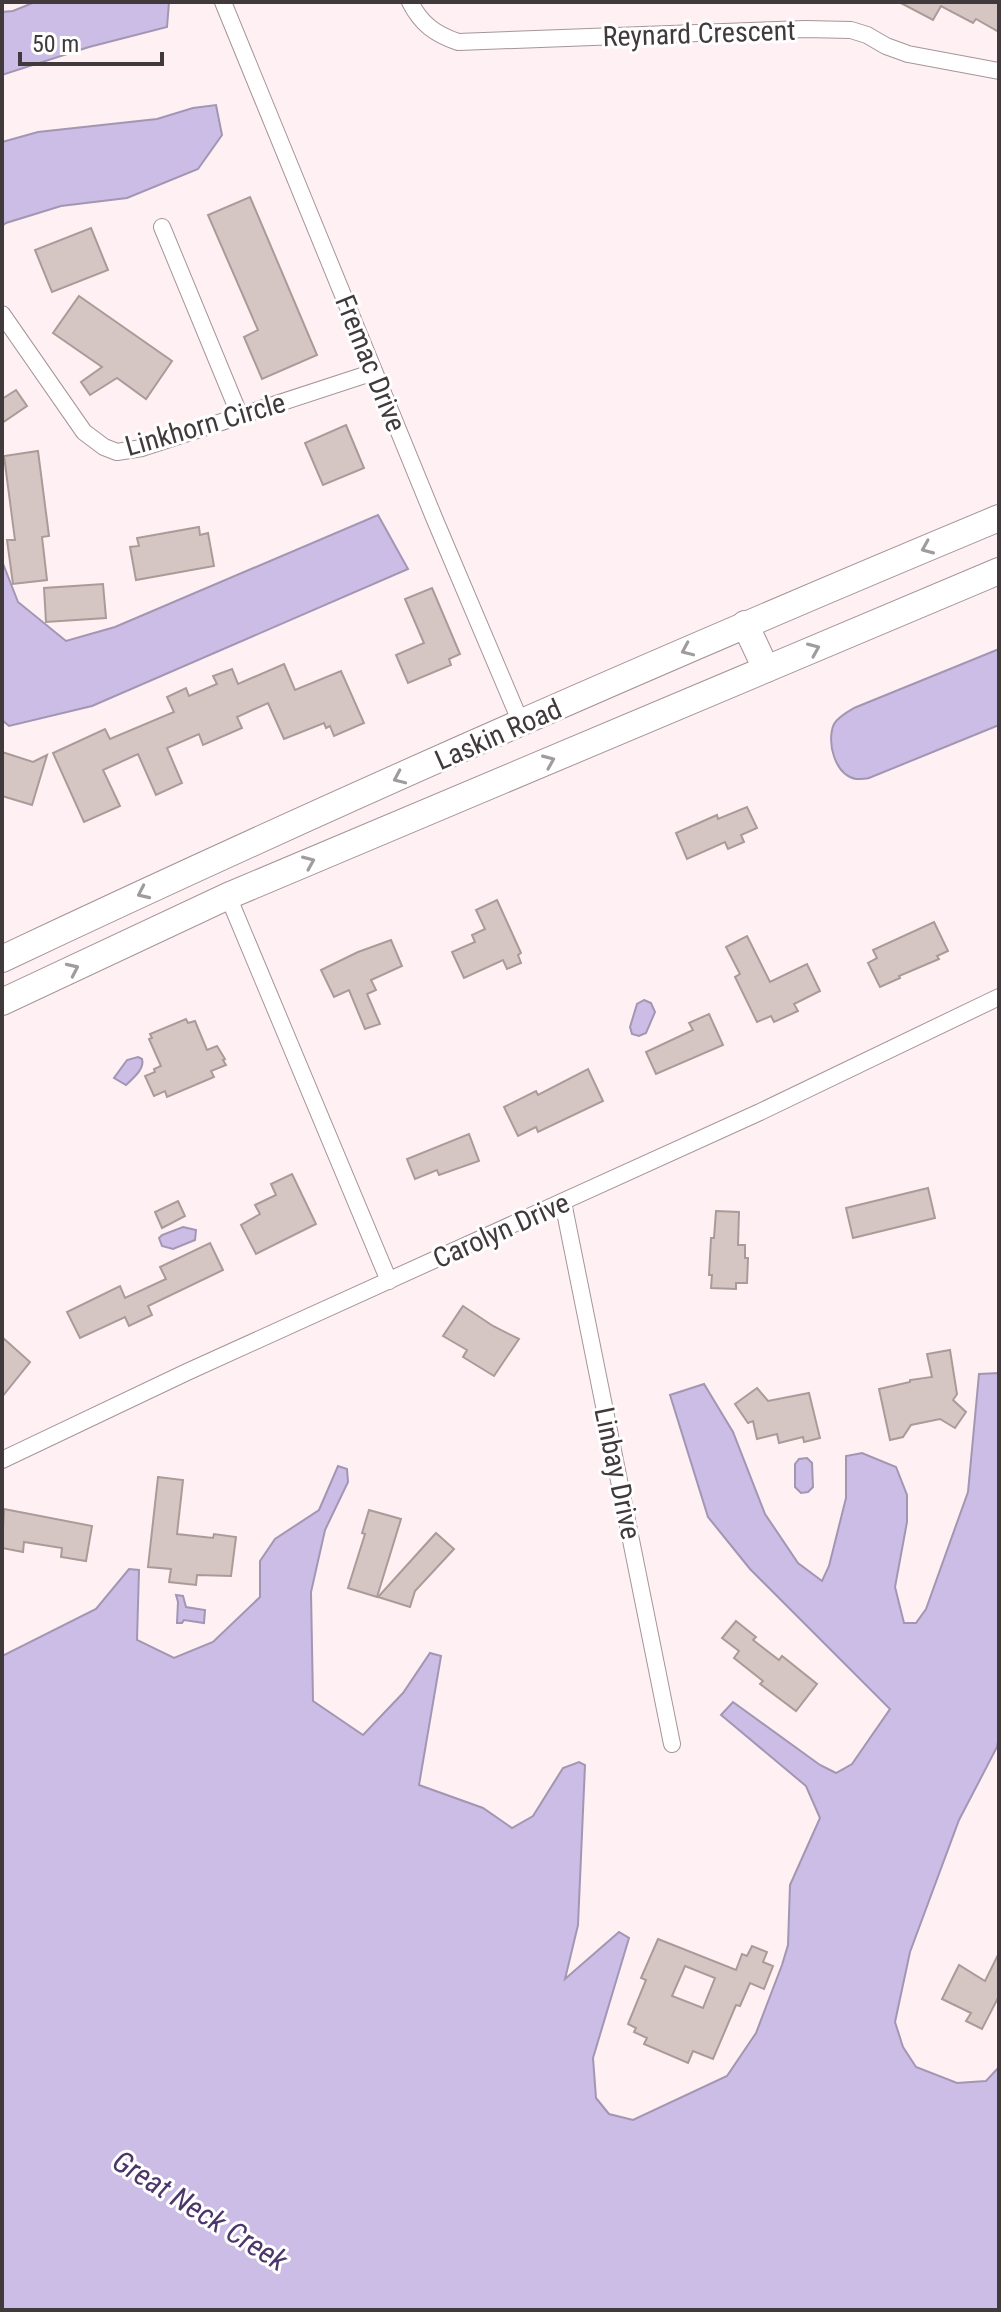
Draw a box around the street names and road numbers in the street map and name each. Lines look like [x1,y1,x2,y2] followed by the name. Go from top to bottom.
[602,14,796,53] street label: Reynard Crescent
[328,290,413,436] street label: Fremac Drive
[121,386,289,463] street label: Linkhorn Circle
[430,692,566,777] street label: Laskin Road
[428,1186,574,1275] street label: Carolyn Drive
[587,1404,648,1542] street label: Linbay Drive

